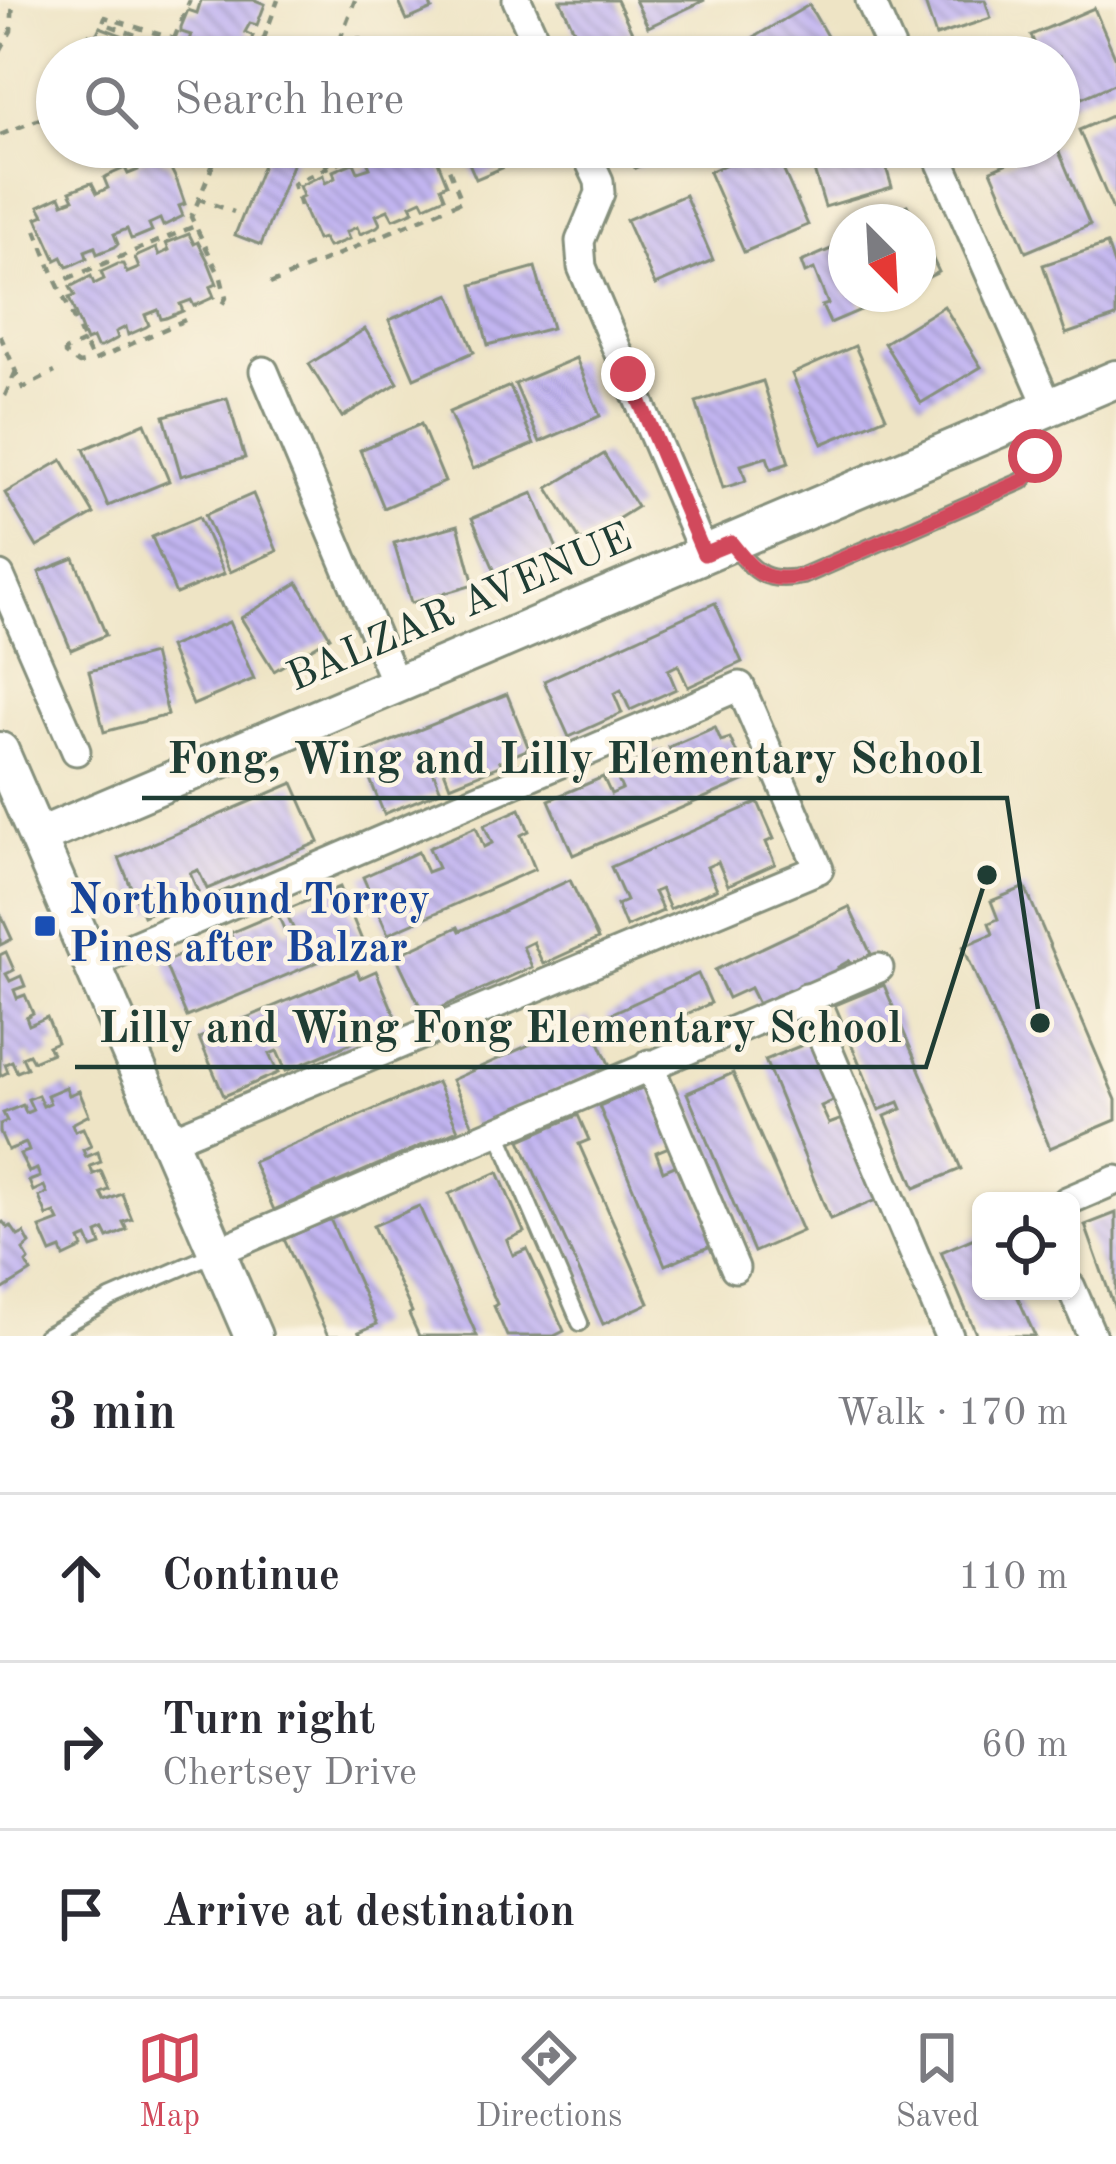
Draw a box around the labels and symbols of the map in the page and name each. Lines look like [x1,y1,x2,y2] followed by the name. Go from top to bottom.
[828,204,936,312] north arrow
[601,347,655,401] route end
[1008,429,1062,483] route start
[282,517,638,701] street label: BALZAR AVENUE
[142,717,1007,798] callout: Fong, Wing and Lilly Elementary School
[167,739,983,784] text: Fong, Wing and Lilly Elementary School
[69,881,430,971] place label: Northbound Torrey Pines after Balzar
[32,913,58,939] marker: Northbound Torrey Pines after Balzar
[75,986,926,1067] callout: Lilly and Wing Fong Elementary School
[98,1008,902,1053] text: Lilly and Wing Fong Elementary School

